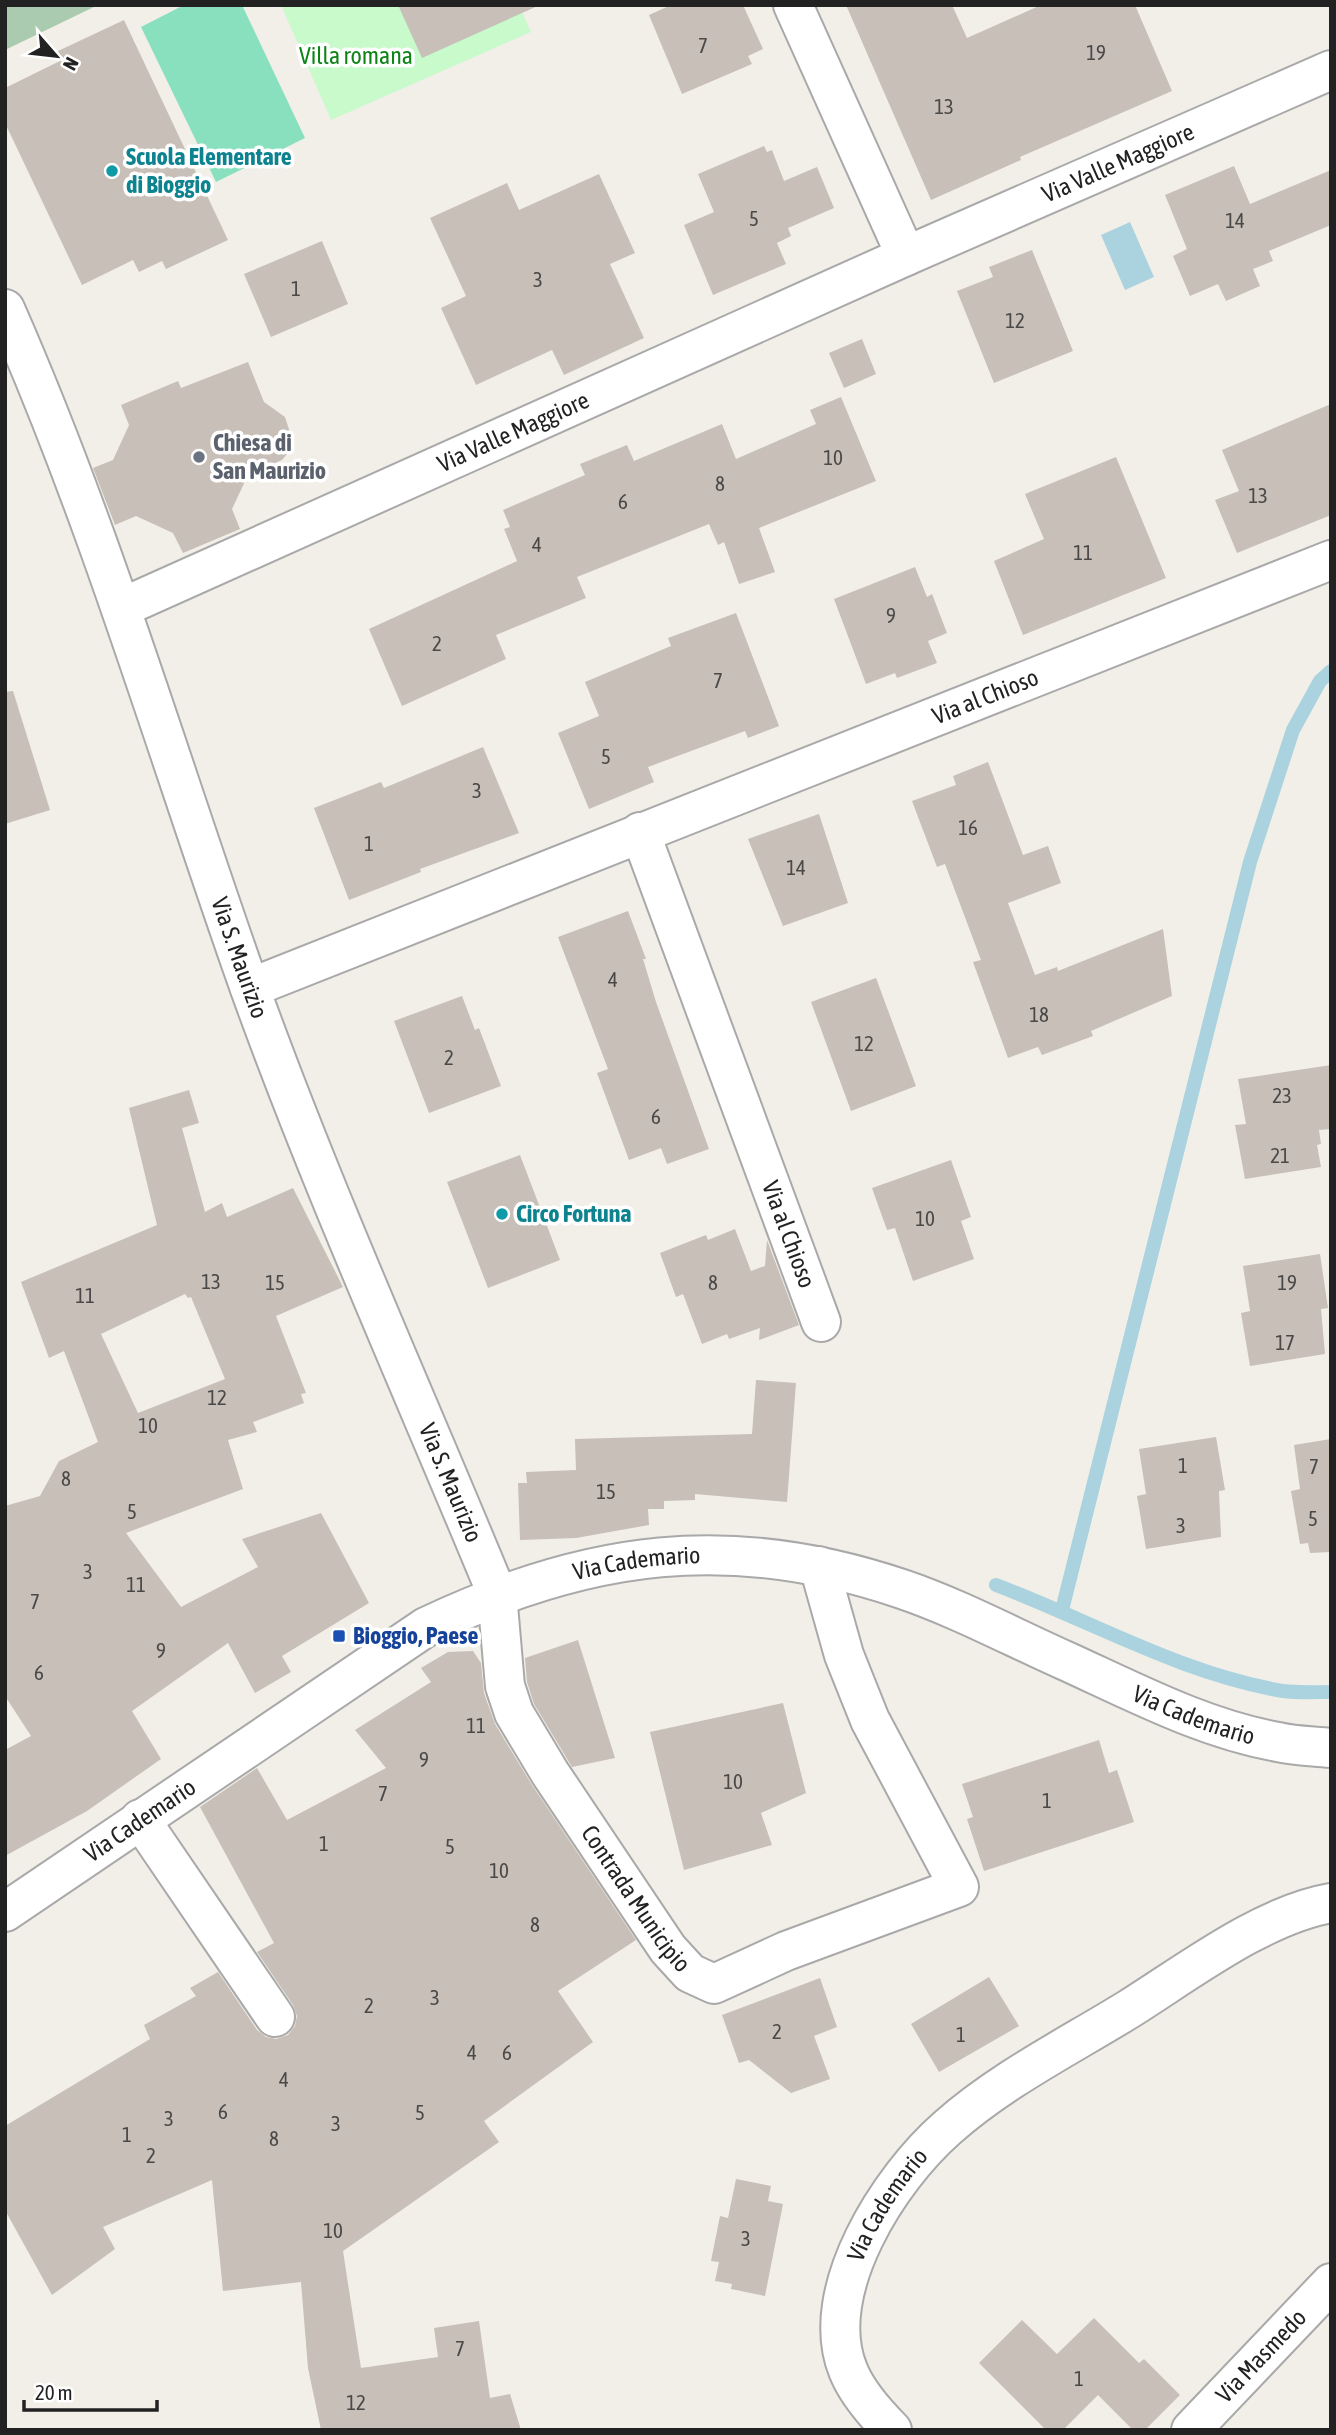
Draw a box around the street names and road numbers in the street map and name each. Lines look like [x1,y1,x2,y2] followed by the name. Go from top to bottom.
[1038,118,1198,208] street label: Via Valle Maggiore
[433,386,593,477] street label: Via Valle Maggiore
[928,663,1042,729] street label: Via al Chioso
[206,894,274,1022] street label: Via S. Maurizio
[757,1177,821,1291] street label: Via al Chioso
[414,1419,488,1546] street label: Via S. Maurizio
[570,1541,701,1585] street label: Via Cademario
[1129,1680,1258,1750] street label: Via Cademario
[79,1773,200,1867] street label: Via Cademario
[576,1820,696,1977] street label: Contrada Municipio
[842,2143,933,2265] street label: Via Cademario
[1210,2304,1312,2408] street label: Via Masmedo

